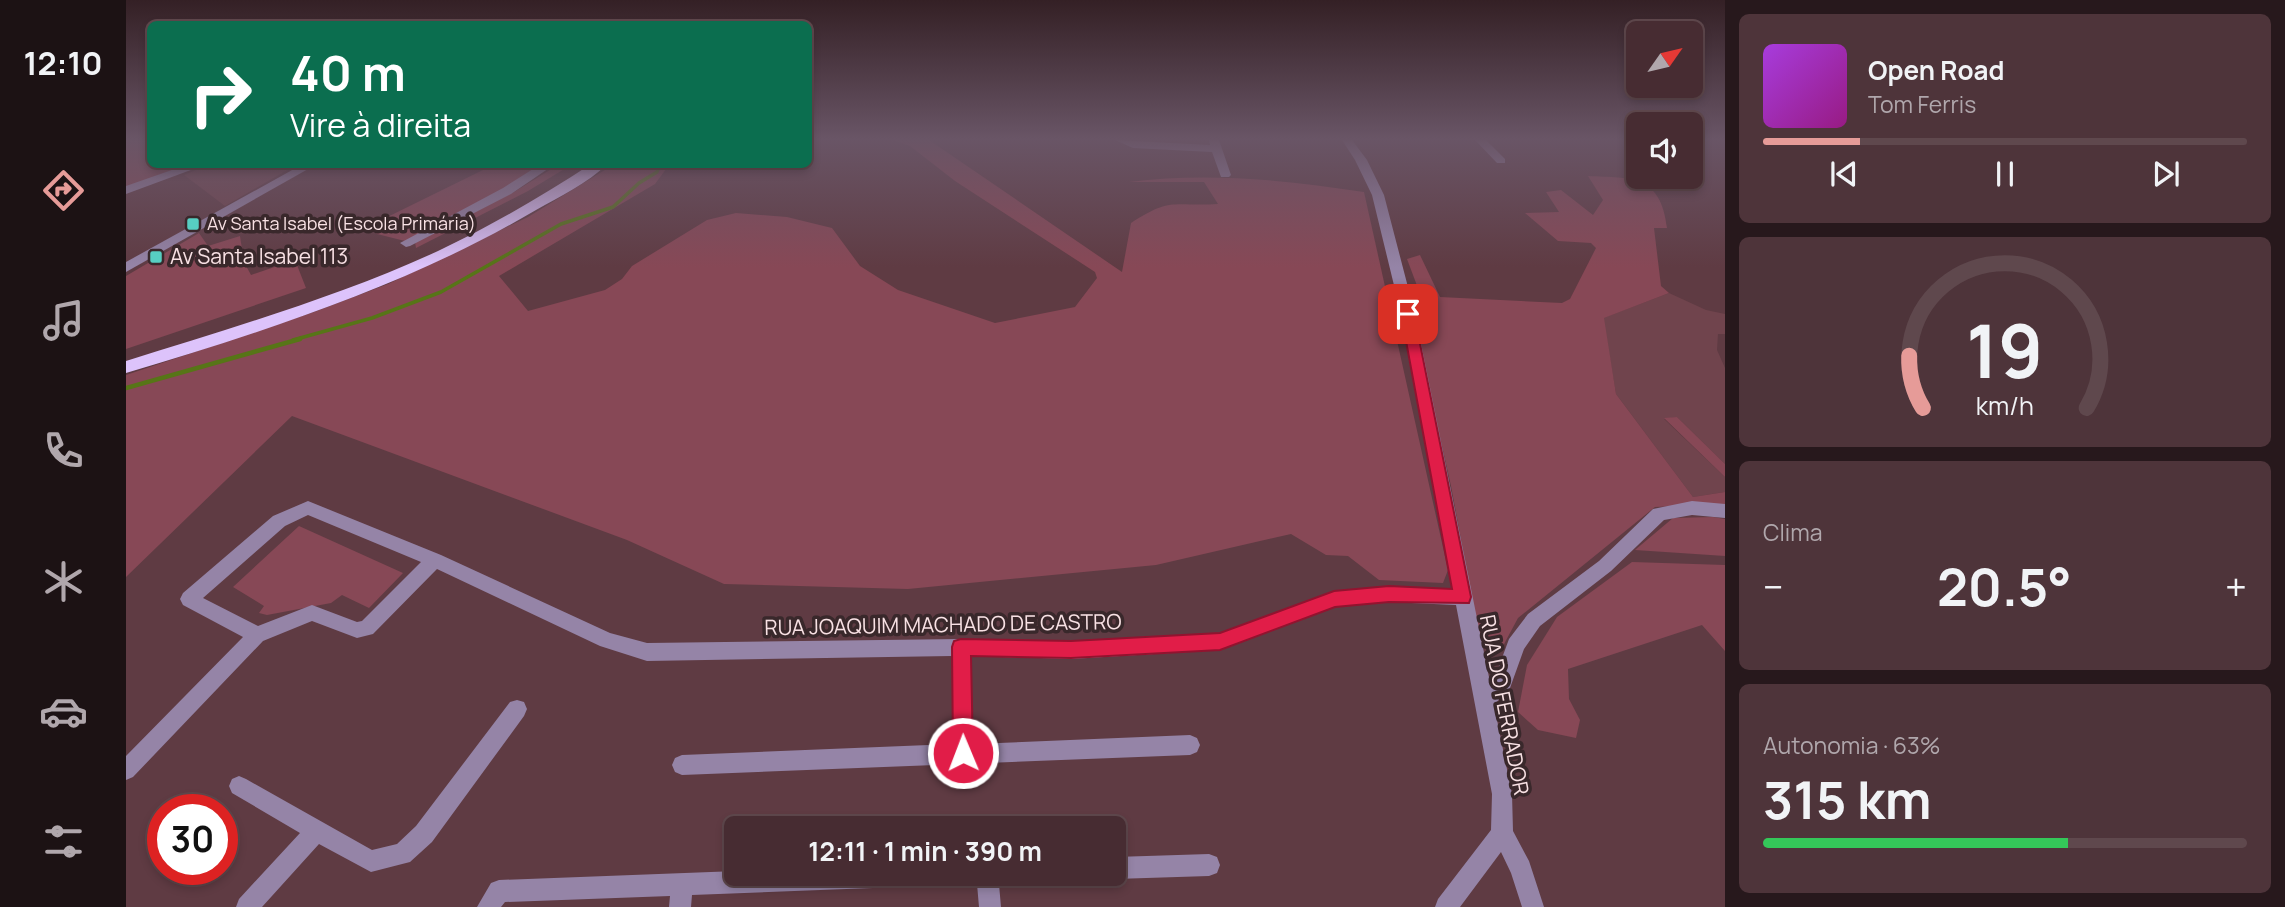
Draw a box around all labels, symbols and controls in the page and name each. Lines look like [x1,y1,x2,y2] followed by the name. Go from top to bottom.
[1626,21,1703,98] north arrow
[1626,21,1703,189] map controls
[290,39,406,106] text: 40 m
[23,41,103,85] text: 12:10
[175,49,266,140] icon: right
[1868,52,2004,88] text: Open Road
[1868,88,1976,120] text: Tom Ferris
[290,103,471,147] text: Vire à direita
[1626,112,1703,189] button: sound
[1825,155,1863,193] icon: previous
[1986,155,2024,193] icon: pause
[2147,155,2185,193] icon: next
[39,166,88,215] icon: directions
[207,211,476,235] place label: Av Santa Isabel (Escola Primária)
[185,216,201,232] marker: Av Santa Isabel (Escola Primária)
[170,242,348,270] place label: Av Santa Isabel 113
[148,249,164,265] marker: Av Santa Isabel 113
[1378,284,1438,344] pin
[1389,295,1427,333] icon: arrive
[39,296,88,345] icon: music
[1966,300,2044,400] text: 19
[1976,388,2034,423] text: km/h
[39,426,88,475] icon: phone
[1763,516,1822,548] text: Clima
[1937,551,2072,622] text: 20.5°
[39,557,88,606] icon: climate
[1763,560,1784,612] text: −
[2225,560,2247,612] text: +
[764,607,1122,641] street label: RUA JOAQUIM MACHADO DE CASTRO
[1474,612,1536,797] street label: RUA DO FERRADOR
[39,687,88,736] icon: car
[926,716,1000,790] position arrow
[1763,729,1941,761] text: Autonomia · 63%
[1763,764,1932,835] text: 315 km
[147,794,238,885] speed limit sign: 30
[39,817,88,866] icon: filters
[808,833,1042,869] text: 12:11 · 1 min · 390 m

